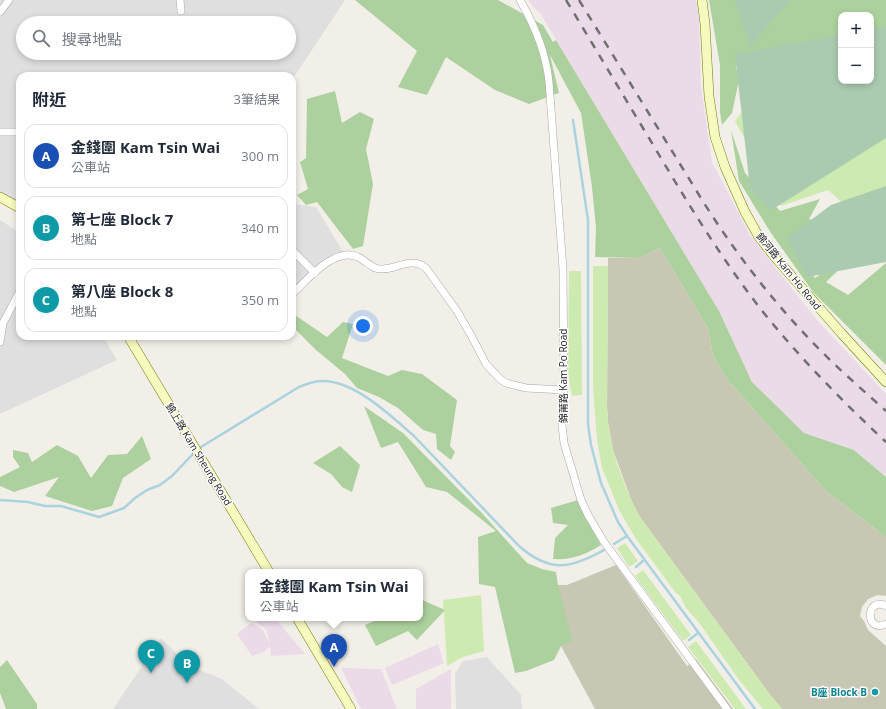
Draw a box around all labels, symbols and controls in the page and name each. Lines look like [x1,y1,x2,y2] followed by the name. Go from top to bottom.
[838,12,874,84] map controls
[838,12,874,48] button: +
[16,16,296,60] search box
[30,27,52,49] icon: search
[62,29,122,49] text: 搜尋地點
[838,48,874,84] button: −
[32,88,66,111] text: 附近
[234,90,280,108] text: 3筆結果
[71,137,220,157] text: 金錢圍 Kam Tsin Wai
[42,147,50,165] text: A
[241,147,279,165] text: 300 m
[71,158,110,176] text: 公車站
[71,209,173,229] text: 第七座 Block 7
[42,219,50,237] text: B
[241,219,279,237] text: 340 m
[753,229,825,313] street label: 錦河路 Kam Ho Road
[71,230,97,248] text: 地點
[71,281,173,301] text: 第八座 Block 8
[42,291,50,309] text: C
[241,291,279,309] text: 350 m
[71,302,97,320] text: 地點
[353,316,373,336] your location
[556,329,570,423] street label: 錦莆路 Kam Po Road
[163,400,235,508] street label: 錦上路 Kam Sheung Road
[245,569,423,621] popup
[259,576,409,596] text: 金錢圍 Kam Tsin Wai
[259,597,298,615] text: 公車站
[321,634,347,667] pin: A
[138,640,164,673] pin: C
[174,650,200,683] pin: B
[811,685,867,699] place label: B座 Block B
[870,687,880,697] marker: B座 Block B

